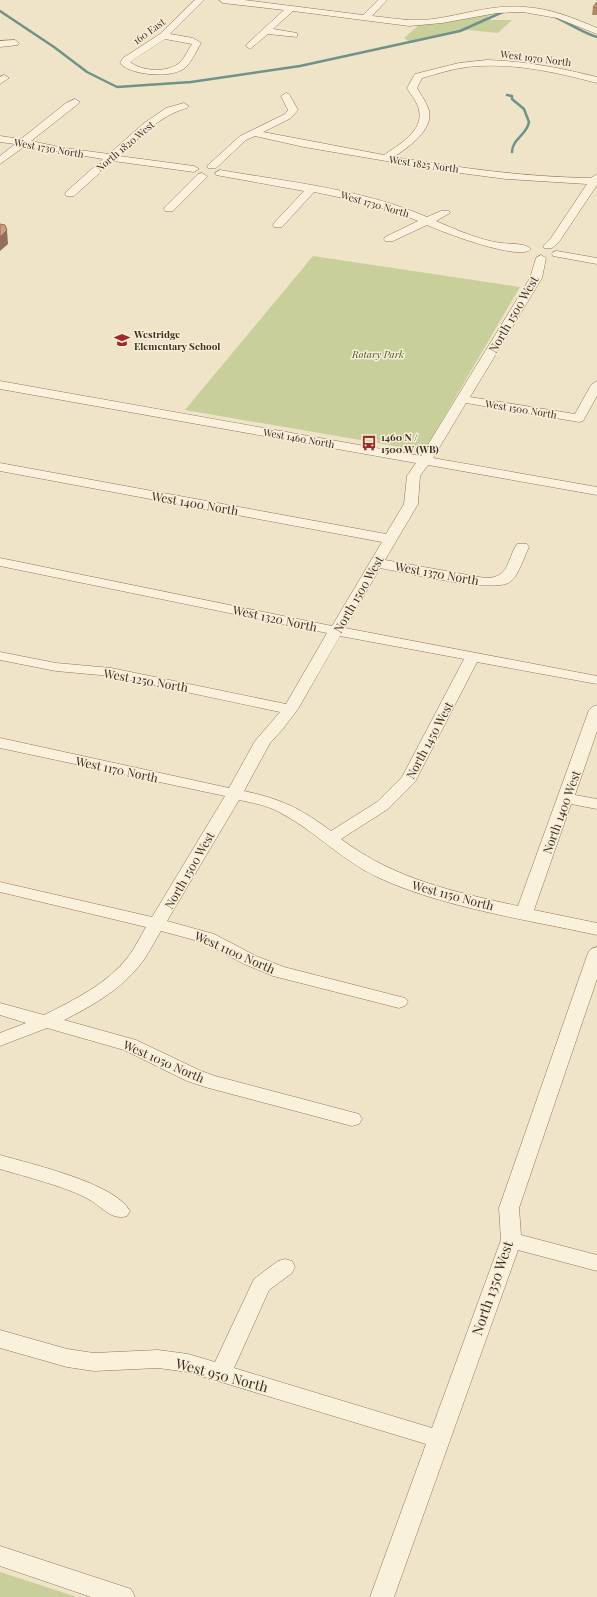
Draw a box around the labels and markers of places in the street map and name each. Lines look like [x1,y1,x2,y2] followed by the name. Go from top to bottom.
[133,327,220,353] place label: Westridge Elementary School
[113,331,131,349] school or university icon: Westridge Elementary School
[381,430,439,456] place label: 1460 N / 1500 W (WB)
[360,434,378,452] bus stop icon: 1460 N / 1500 W (WB)

